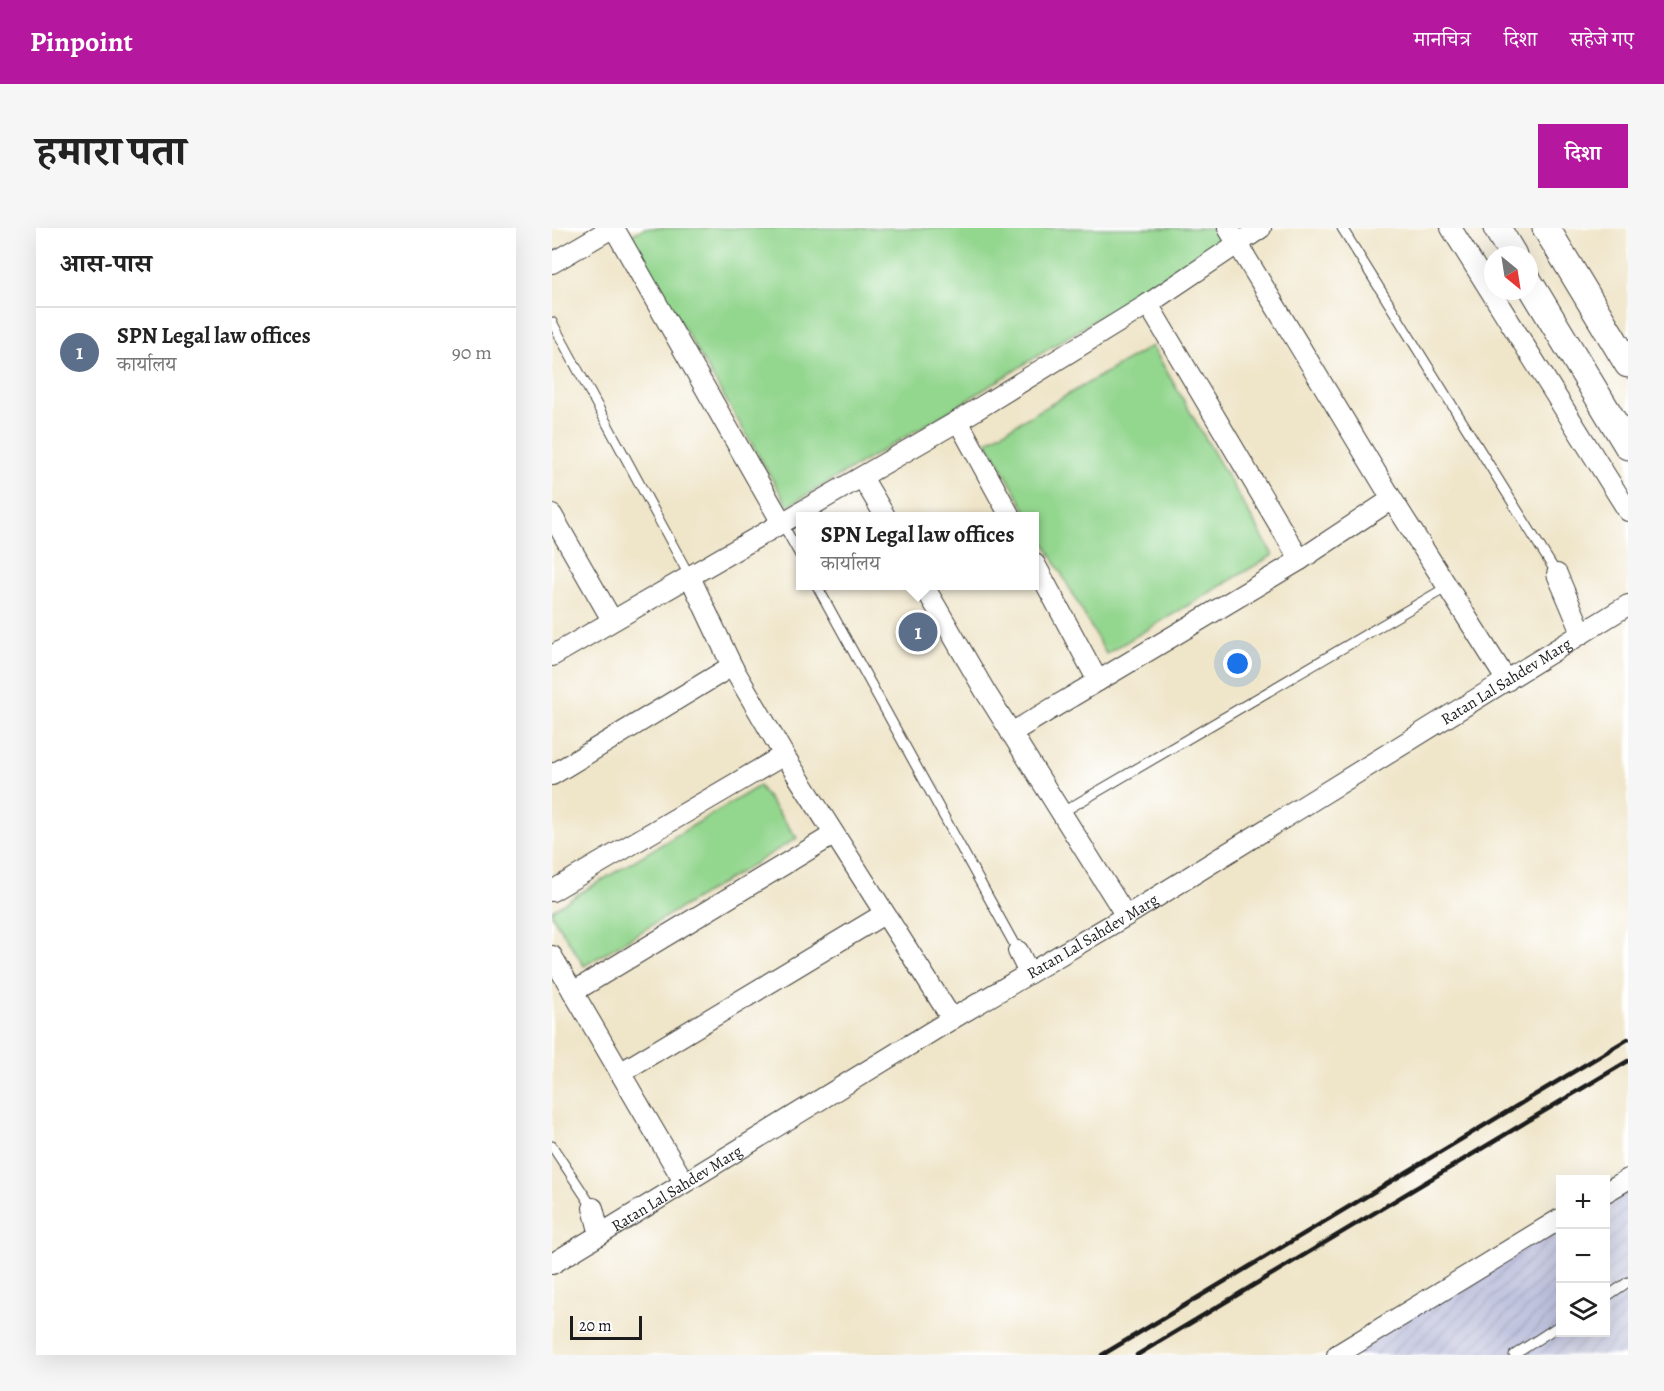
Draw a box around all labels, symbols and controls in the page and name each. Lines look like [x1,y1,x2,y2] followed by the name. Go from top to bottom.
[30,23,133,61] text: Pinpoint
[1414,25,1471,53] text: मानचित्र
[1504,25,1537,53] text: दिशा
[1570,25,1634,53] text: सहेजे गए
[36,122,186,179] text: हमारा पता
[1538,124,1628,188] button: दिशा
[60,246,152,281] text: आस-पास
[1484,246,1538,300] north arrow
[117,321,311,351] text: SPN Legal law offices
[76,339,83,366] text: 1
[452,339,492,366] text: 90 m
[117,351,176,378] text: कार्यालय
[796,512,1039,590] popup
[821,520,1014,550] text: SPN Legal law offices
[821,550,880,577] text: कार्यालय
[898,610,938,654] pin: 1
[1437,633,1576,730] street label: Ratan Lal Sahdev Marg
[1223,649,1252,678] your location
[1023,889,1163,984] street label: Ratan Lal Sahdev Marg
[607,1140,747,1237] street label: Ratan Lal Sahdev Marg
[1556,1175,1610,1337] map controls
[1556,1175,1610,1229] button: +
[1556,1229,1610,1283] button: −
[1556,1283,1610,1337] button: layers
[570,1313,642,1340] scale bar
[579,1315,612,1337] text: 20 m

